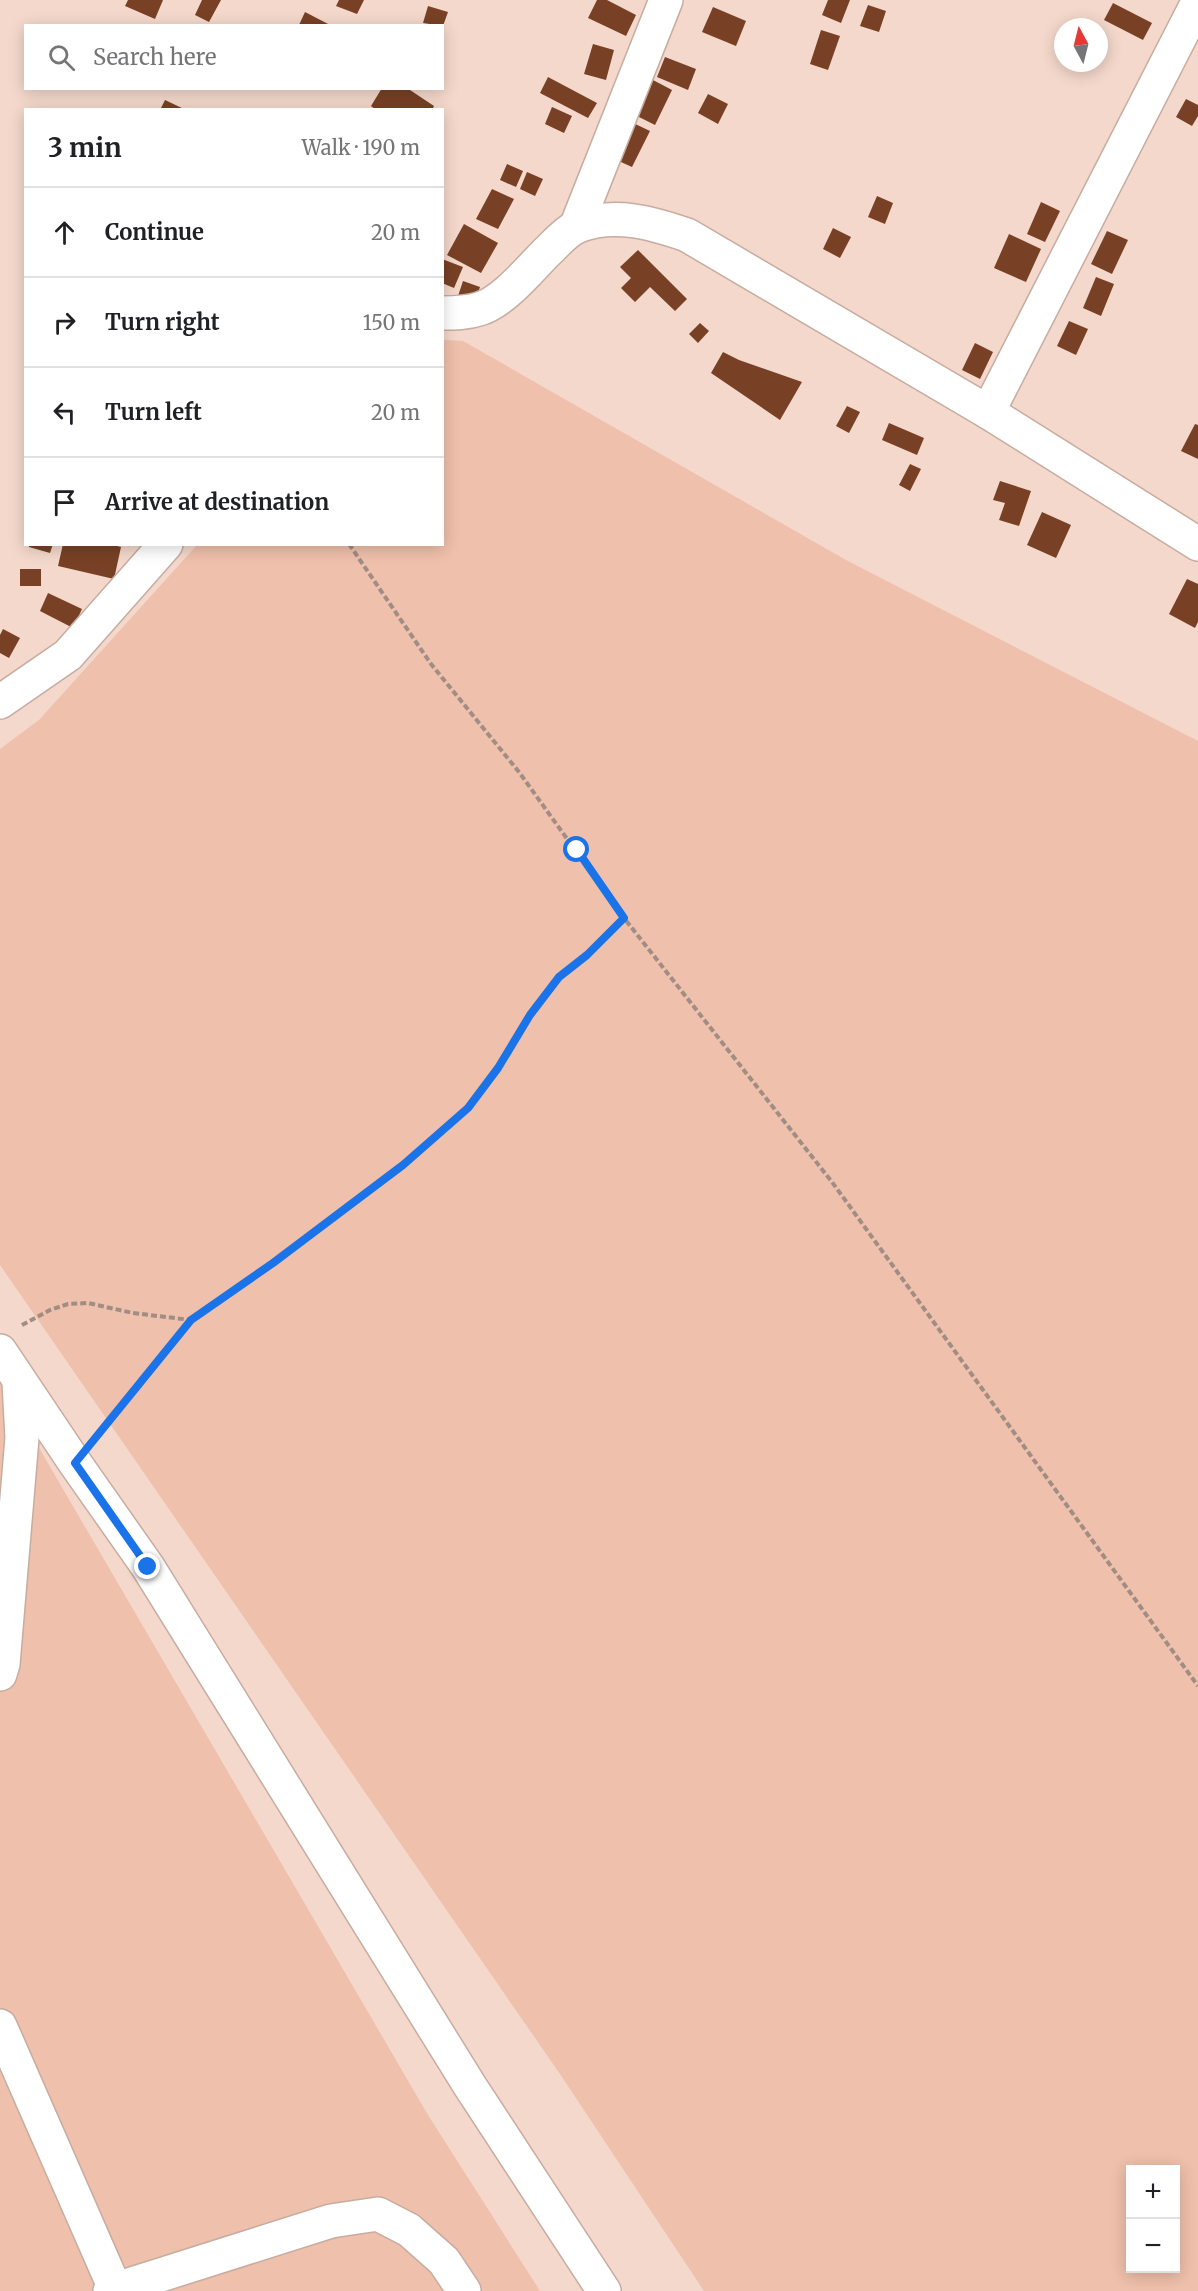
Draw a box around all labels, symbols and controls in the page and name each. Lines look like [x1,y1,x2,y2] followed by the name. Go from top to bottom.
[1054,18,1108,72] north arrow
[24,24,444,90] search box
[45,41,78,74] icon: search
[93,43,216,71] text: Search here
[48,131,122,164] text: 3 min
[302,135,420,160] text: Walk · 190 m
[48,216,81,249] icon: ahead
[105,218,204,246] text: Continue
[371,220,420,245] text: 20 m
[48,306,81,339] icon: right
[105,308,219,336] text: Turn right
[363,310,420,335] text: 150 m
[48,396,81,429] icon: left
[105,398,202,426] text: Turn left
[371,400,420,425] text: 20 m
[48,486,81,519] icon: arrive
[105,488,329,516] text: Arrive at destination
[563,836,589,862] route start
[134,1553,160,1579] route end
[1126,2165,1180,2273] map controls
[1126,2165,1180,2219] button: +
[1126,2219,1180,2273] button: −

